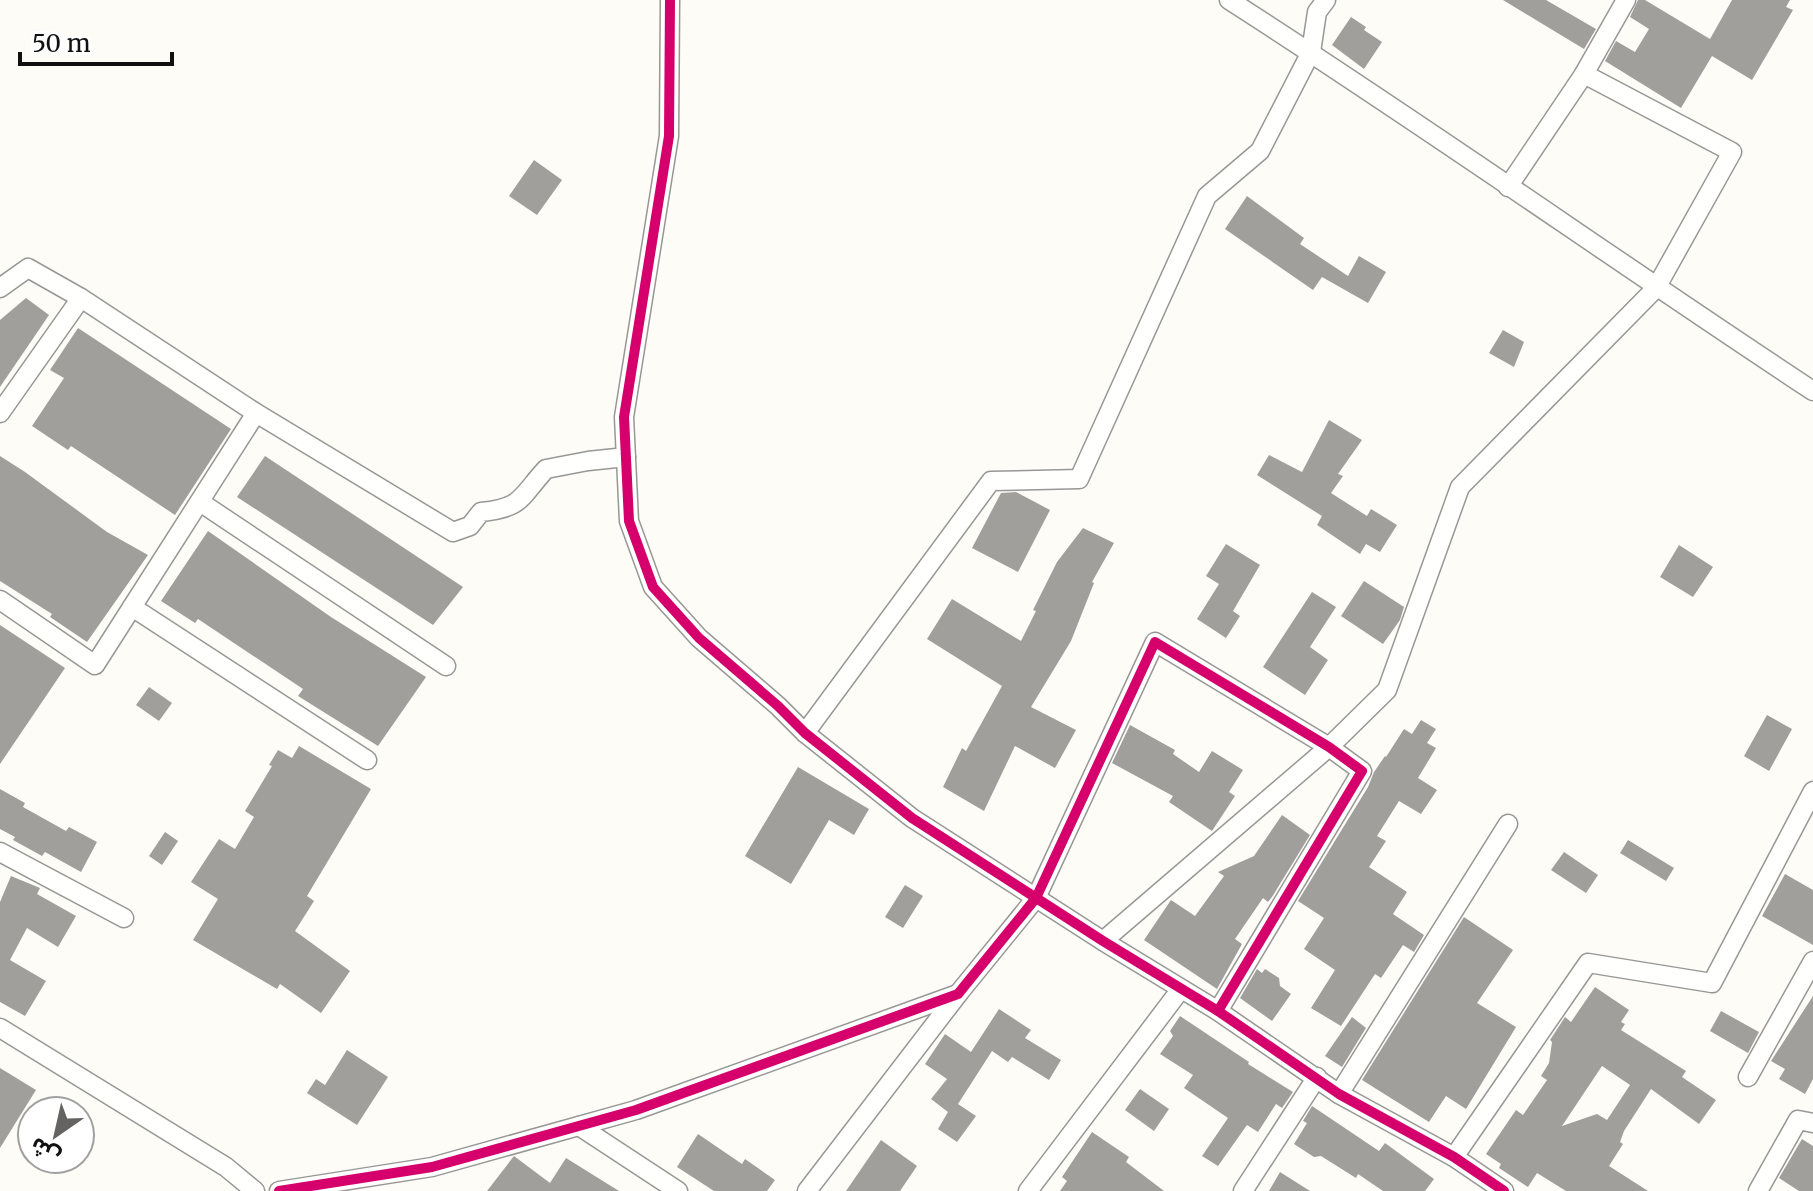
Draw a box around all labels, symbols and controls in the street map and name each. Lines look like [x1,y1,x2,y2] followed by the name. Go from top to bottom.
[20,16,172,66] scale bar
[32,28,91,59] text: 50 m
[16,1095,96,1175] north arrow
[24,1132,65,1172] text: ش

